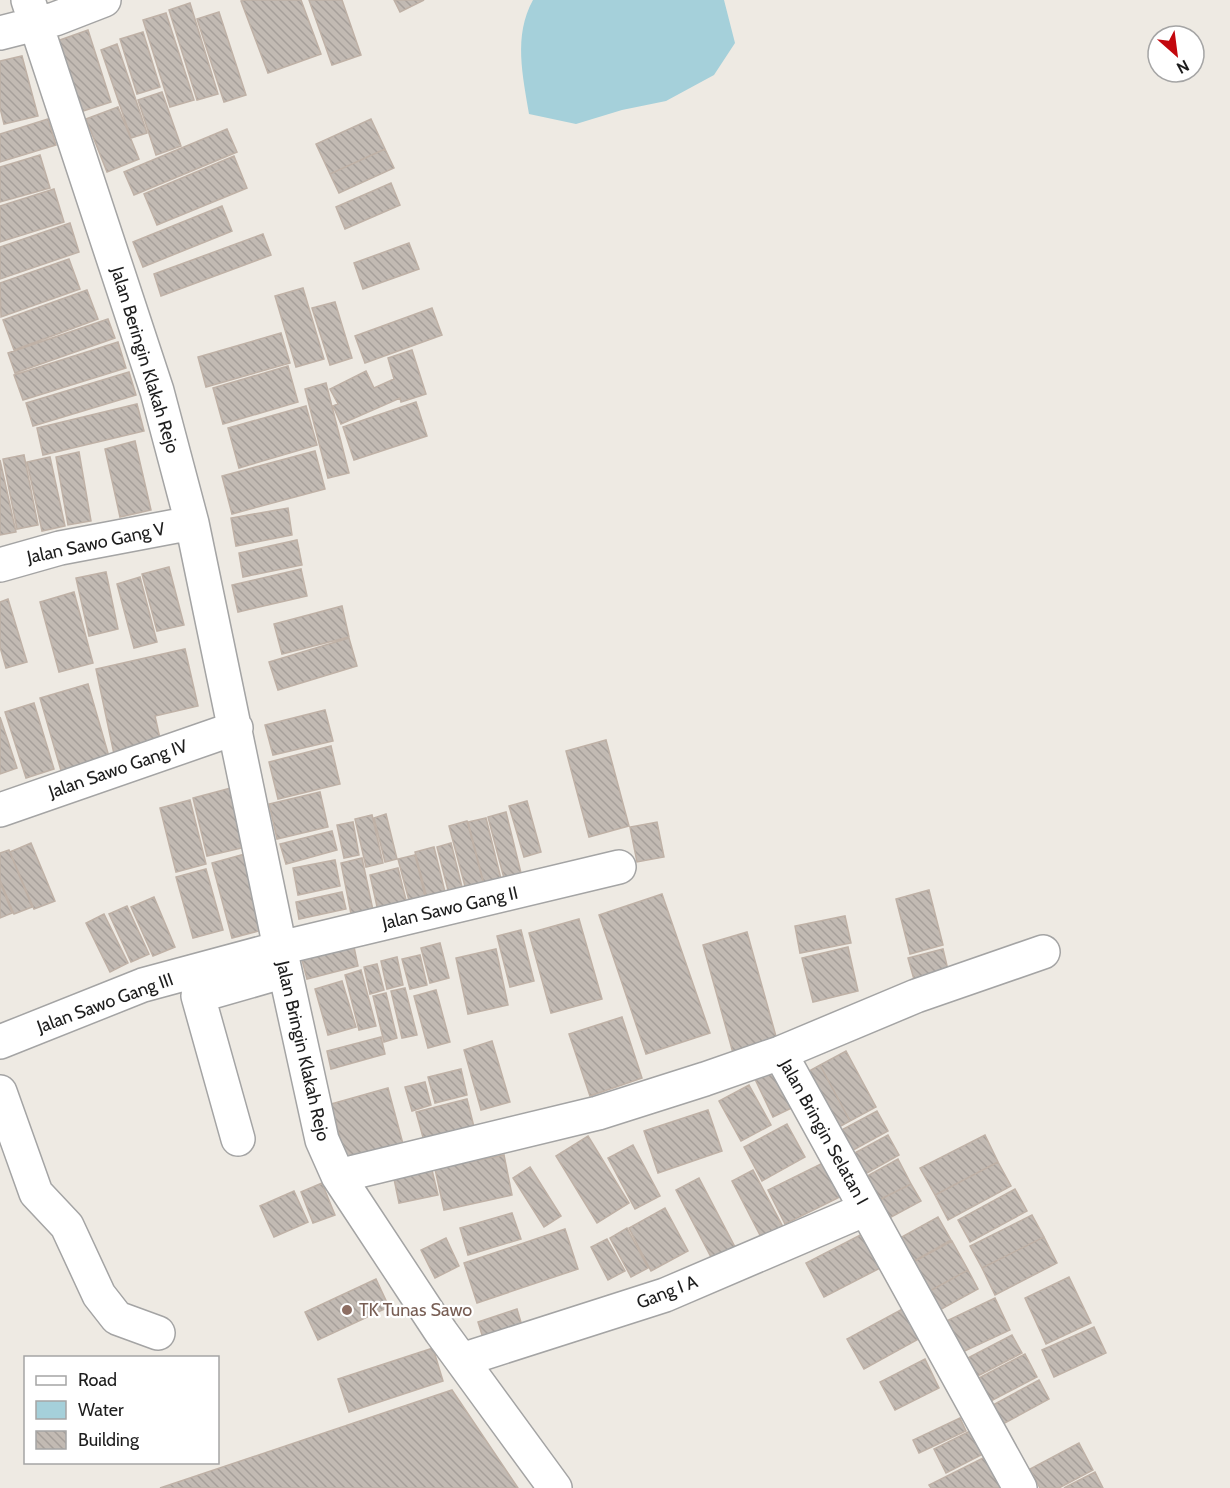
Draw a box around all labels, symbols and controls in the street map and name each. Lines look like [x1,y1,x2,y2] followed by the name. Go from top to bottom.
[1146,24,1206,84] north arrow
[1173,56,1192,78] text: N
[106,263,184,456] street label: Jalan Beringin Klakah Rejo
[24,518,167,569] street label: Jalan Sawo Gang V
[45,735,190,803] street label: Jalan Sawo Gang IV
[379,882,520,935] street label: Jalan Sawo Gang II
[271,958,334,1143] street label: Jalan Bringin Klakah Rejo
[33,968,176,1038] street label: Jalan Sawo Gang III
[774,1054,873,1209] street label: Jalan Bringin Selatan I
[633,1270,701,1314] street label: Gang I A
[359,1299,472,1321] place label: TK Tunas Sawo
[340,1303,354,1317] marker: TK Tunas Sawo
[24,1356,219,1464] legend
[78,1369,117,1391] text: Road
[78,1399,124,1421] text: Water
[78,1429,140,1451] text: Building

